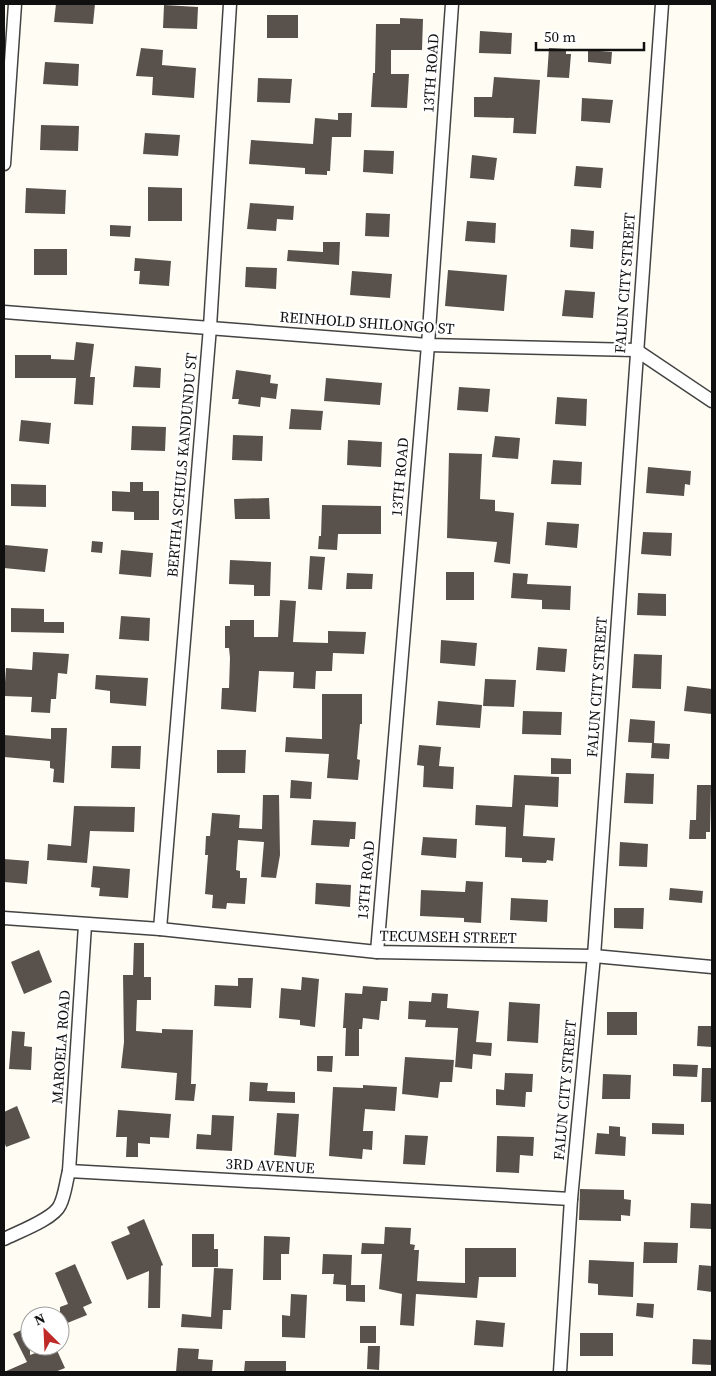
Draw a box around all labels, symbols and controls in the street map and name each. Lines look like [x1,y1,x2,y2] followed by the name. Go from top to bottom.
[536,20,644,52] scale bar
[544,26,576,47] text: 50 m
[417,33,444,113] street label: 13TH ROAD
[609,212,640,354] street label: FALUN CITY STREET
[279,306,455,339] street label: REINHOLD SHILONGO ST
[161,352,202,578] street label: BERTHA SCHULS KANDUNDU ST
[386,437,413,517] street label: 13TH ROAD
[581,616,612,758] street label: FALUN CITY STREET
[352,840,379,920] street label: 13TH ROAD
[379,925,517,948] street label: TECUMSEH STREET
[46,989,75,1105] street label: MAROELA ROAD
[548,1019,581,1161] street label: FALUN CITY STREET
[225,1153,315,1178] street label: 3RD AVENUE
[20,1306,70,1356] north arrow
[31,1308,48,1330] text: N

